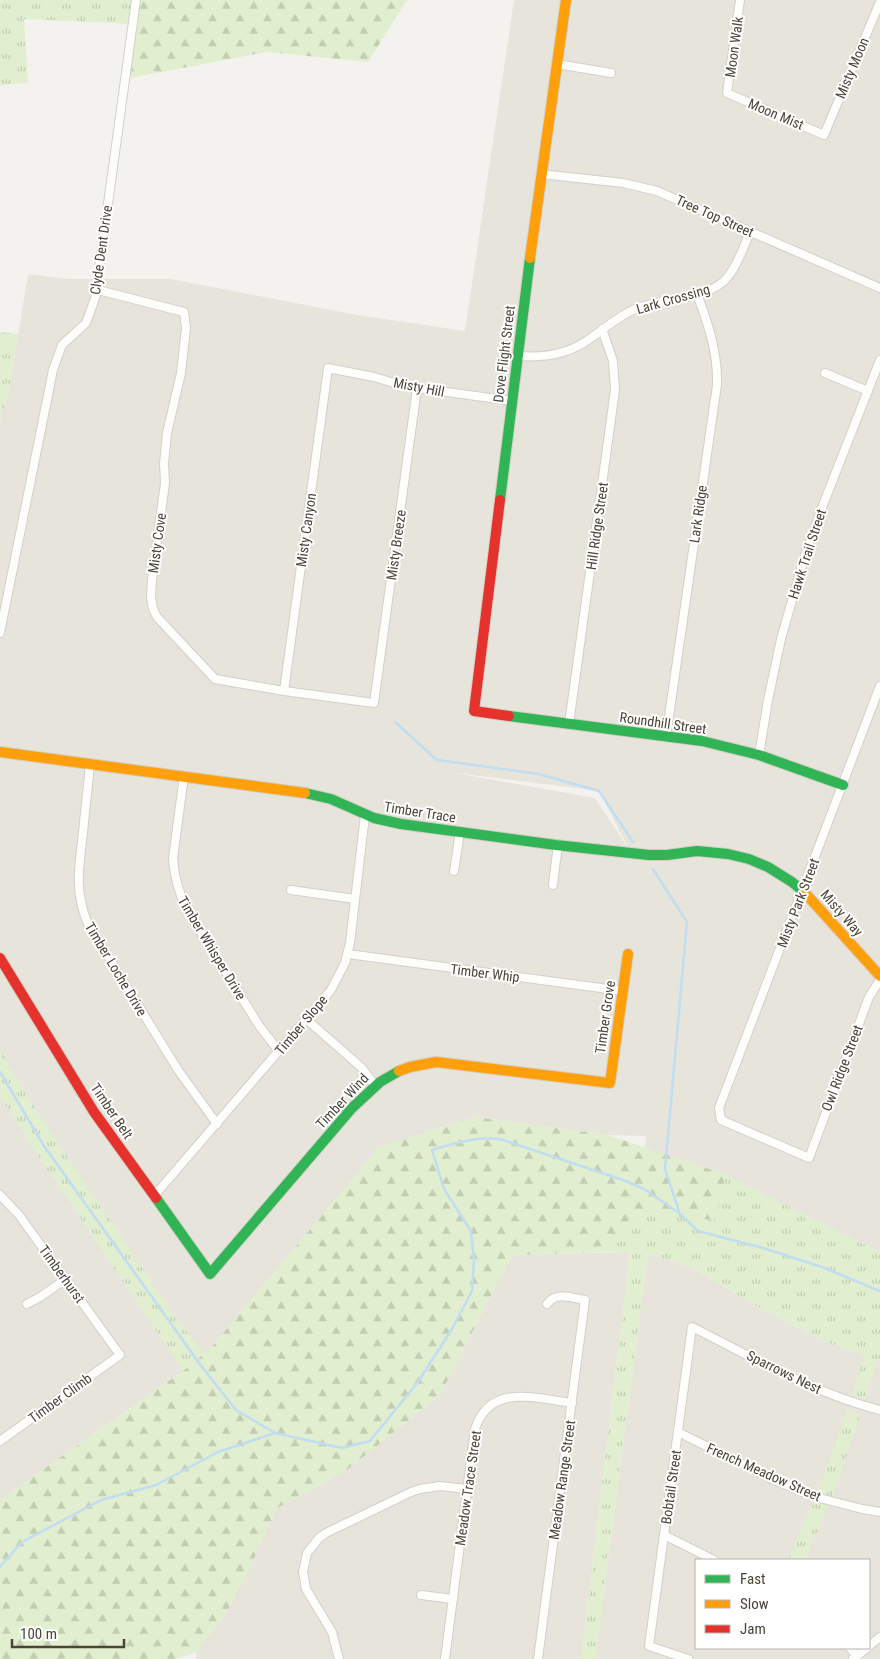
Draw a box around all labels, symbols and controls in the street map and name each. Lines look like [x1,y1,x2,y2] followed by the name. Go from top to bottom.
[722,15,746,78] street label: Moon Walk
[832,35,872,101] street label: Misty Moon
[746,95,806,133] street label: Moon Mist
[674,192,756,240] street label: Tree Top Street
[87,204,115,296] street label: Clyde Dent Drive
[634,281,712,317] street label: Lark Crossing
[490,305,518,403] street label: Dove Flight Street
[392,374,446,400] street label: Misty Hill
[583,481,611,571] street label: Hill Ridge Street
[686,484,710,544] street label: Lark Ridge
[293,492,319,568] street label: Misty Canyon
[785,507,829,601] street label: Hawk Trail Street
[383,508,409,581] street label: Misty Breeze
[145,511,169,574] street label: Misty Cove
[619,709,707,737] street label: Roundhill Street
[383,798,457,826] street label: Timber Trace
[774,856,822,950] street label: Misty Park Street
[818,887,867,940] street label: Misty Way
[175,893,249,1003] street label: Timber Whisper Drive
[82,919,151,1019] street label: Timber Loche Drive
[450,961,521,985] street label: Timber Whip
[592,979,618,1055] street label: Timber Grove
[271,992,331,1058] street label: Timber Slope
[818,1023,866,1113] street label: Owl Ridge Street
[312,1070,372,1132] street label: Timber Wind
[88,1080,136,1142] street label: Timber Belt
[36,1242,88,1306] street label: Timberhurst
[744,1347,824,1397] street label: Sparrows Nest
[25,1370,95,1426] street label: Timber Climb
[546,1419,578,1541] street label: Meadow Range Street
[452,1429,484,1547] street label: Meadow Trace Street
[704,1440,824,1504] street label: French Meadow Street
[658,1449,684,1525] street label: Bobtail Street
[695,1559,870,1649] legend
[740,1570,765,1588] text: Fast
[740,1595,769,1613] text: Slow
[12,1616,125,1648] scale bar
[740,1620,766,1638] text: Jam
[20,1625,57,1643] text: 100 m

